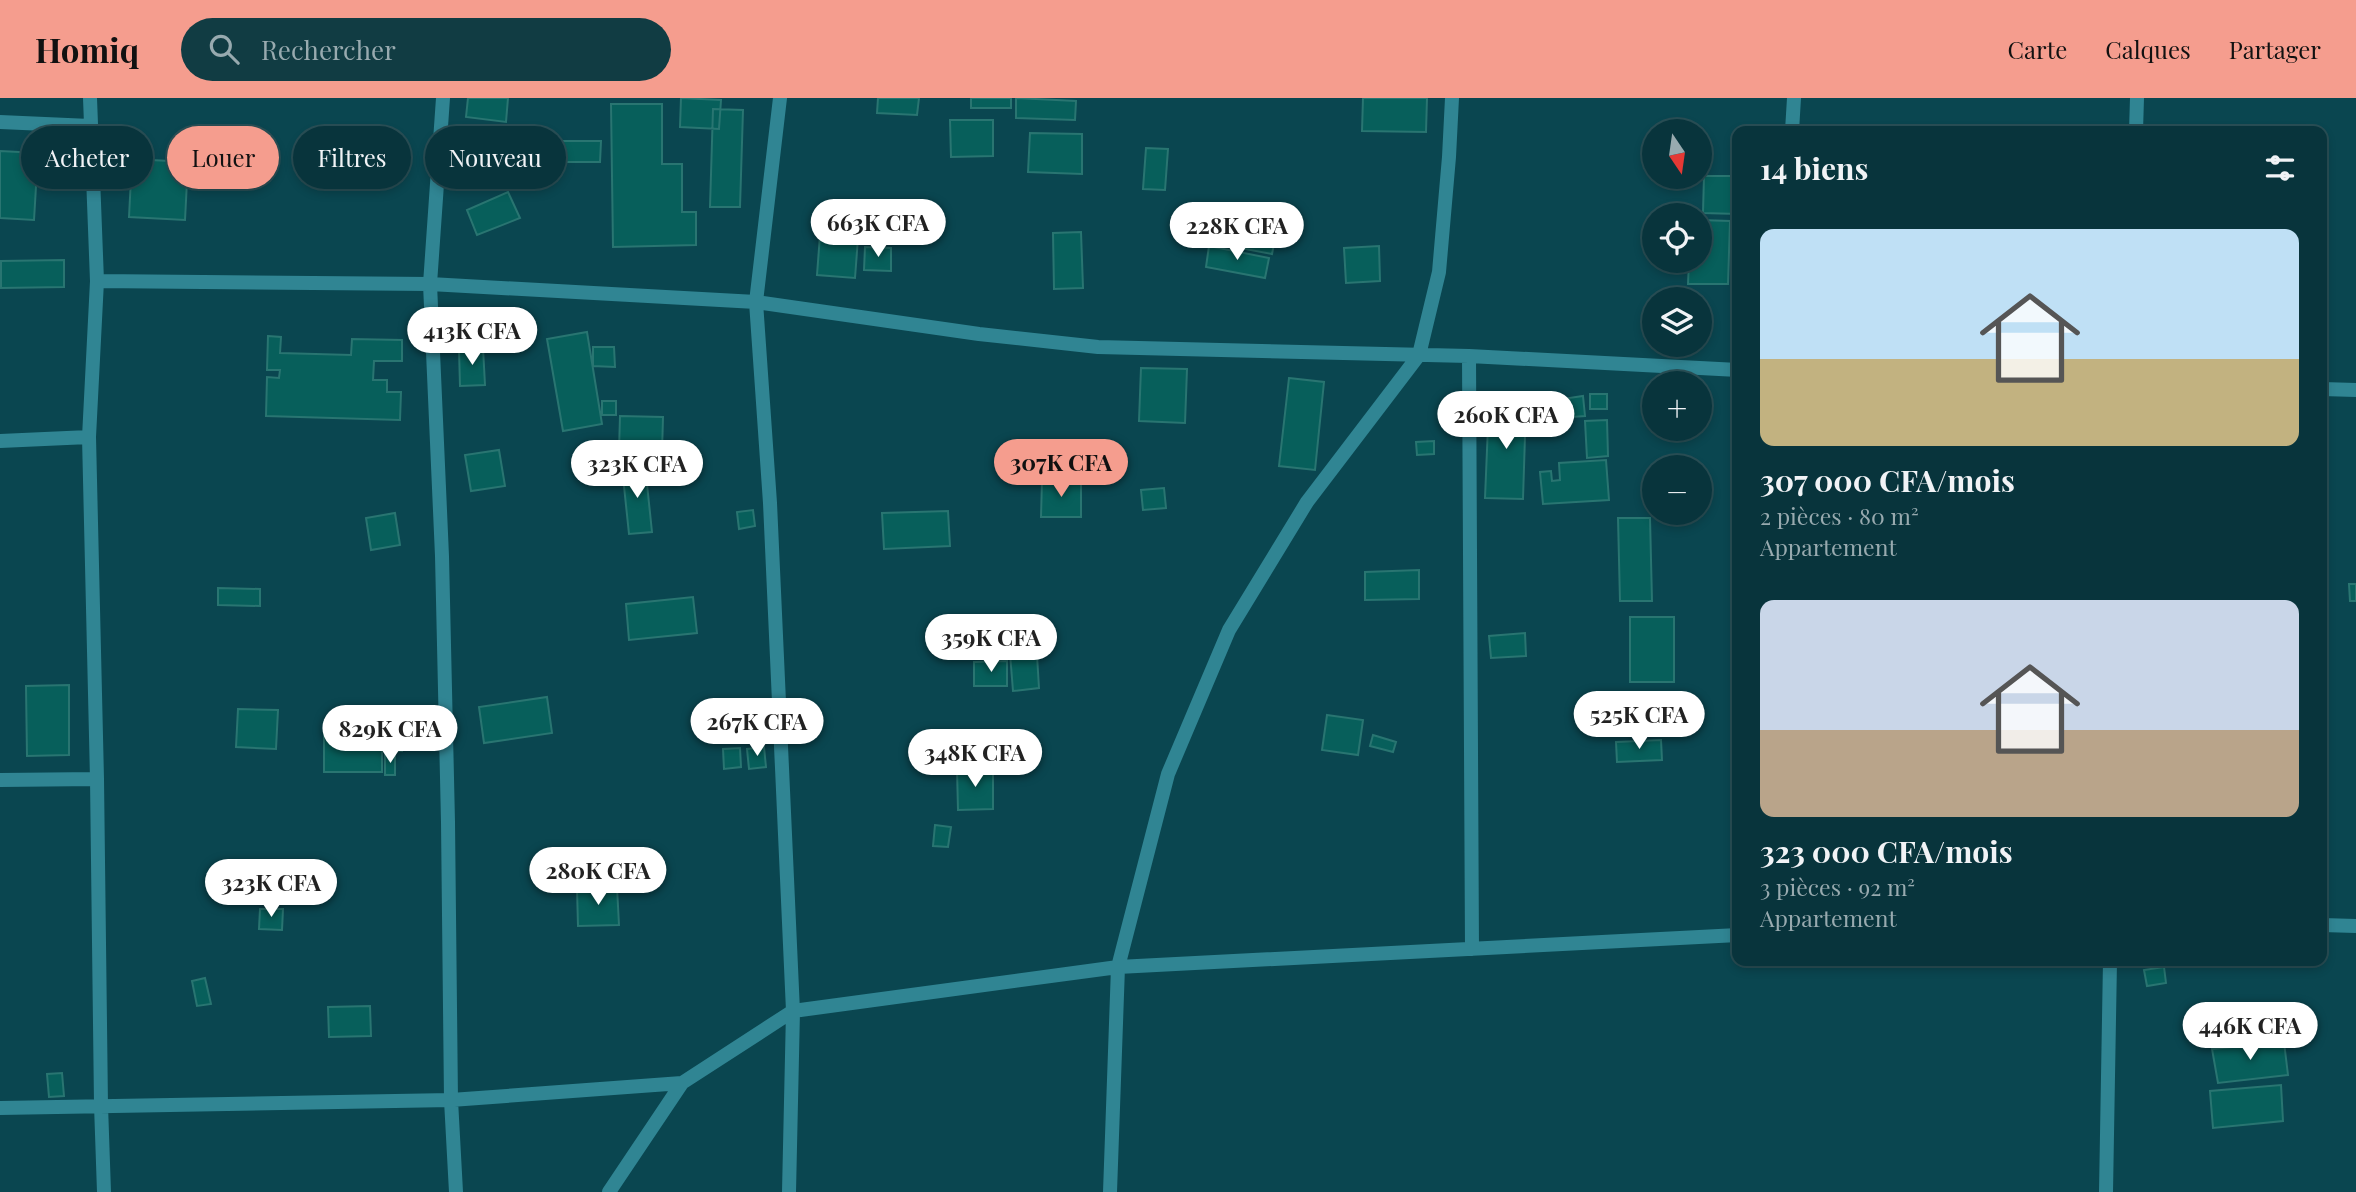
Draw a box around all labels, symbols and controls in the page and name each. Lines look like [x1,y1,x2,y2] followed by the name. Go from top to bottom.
[181,18,671,81] search box
[35,27,139,71] text: Homiq
[205,30,243,68] icon: search
[261,32,396,67] text: Rechercher
[2008,33,2067,65] text: Carte
[2105,33,2191,65] text: Calques
[2229,33,2321,65] text: Partager
[1642,119,1712,189] north arrow
[1642,119,1712,525] map controls
[21,126,153,189] chip: Acheter
[167,126,279,189] chip: Louer
[293,126,411,189] chip: Filtres
[425,126,566,189] chip: Nouveau
[1760,148,1868,188] text: 14 biens
[2261,149,2299,187] icon: filters
[806,200,950,259] pin: 663K CFA
[1165,202,1309,262] pin: 228K CFA
[1642,203,1712,273] button: locate
[827,206,929,237] text: 663K CFA
[1186,209,1288,240] text: 228K CFA
[1967,275,2093,401] icon: home
[1642,287,1712,357] button: layers
[400,308,544,367] pin: 413K CFA
[423,314,521,345] text: 413K CFA
[1642,371,1712,441] button: +
[1434,392,1578,451] pin: 260K CFA
[1453,398,1559,429] text: 260K CFA
[565,440,709,500] pin: 323K CFA
[989,440,1133,499] pin: 307K CFA
[1010,446,1112,477] text: 307K CFA
[587,447,687,478] text: 323K CFA
[1642,455,1712,525] button: −
[1760,460,2015,500] text: 307 000 CFA/mois
[1760,500,1919,531] text: 2 pièces · 80 m²
[1760,531,1897,562] text: Appartement
[919,614,1063,674] pin: 359K CFA
[941,621,1041,652] text: 359K CFA
[1967,646,2093,772] icon: home
[1567,692,1711,751] pin: 525K CFA
[685,698,829,758] pin: 267K CFA
[1590,698,1688,729] text: 525K CFA
[707,705,807,736] text: 267K CFA
[318,706,462,765] pin: 829K CFA
[338,712,442,743] text: 829K CFA
[903,730,1047,789] pin: 348K CFA
[924,736,1026,767] text: 348K CFA
[1760,831,2013,871] text: 323 000 CFA/mois
[526,848,670,907] pin: 280K CFA
[545,854,651,885] text: 280K CFA
[199,860,343,919] pin: 323K CFA
[221,866,321,897] text: 323K CFA
[1760,871,1915,902] text: 3 pièces · 92 m²
[1760,902,1897,933] text: Appartement
[2178,1002,2322,1062] pin: 446K CFA
[2199,1009,2301,1040] text: 446K CFA

